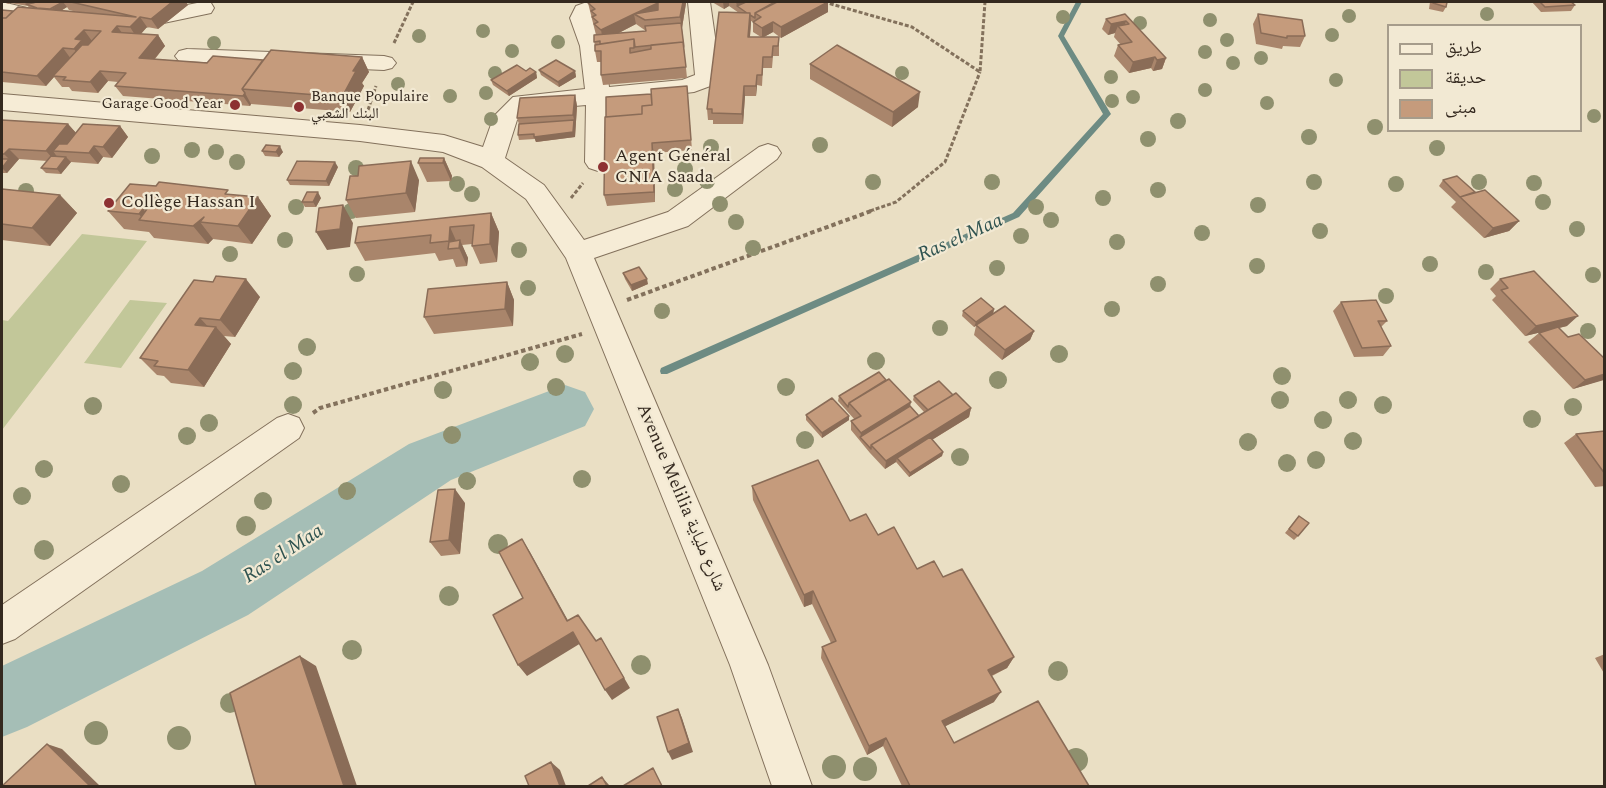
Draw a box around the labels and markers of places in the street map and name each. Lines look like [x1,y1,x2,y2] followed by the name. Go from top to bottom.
[311,89,429,124] place label: Banque Populaire البنك الشعبي
[101,96,223,114] place label: Garage Good Year
[228,98,242,112] marker: Garage Good Year
[292,100,306,114] marker: Banque Populaire البنك الشعبي
[615,146,731,188] place label: Agent Général CNIA Saada
[596,160,610,174] marker: Agent Général CNIA Saada
[121,192,255,214] place label: Collège Hassan I
[102,196,116,210] marker: Collège Hassan I

